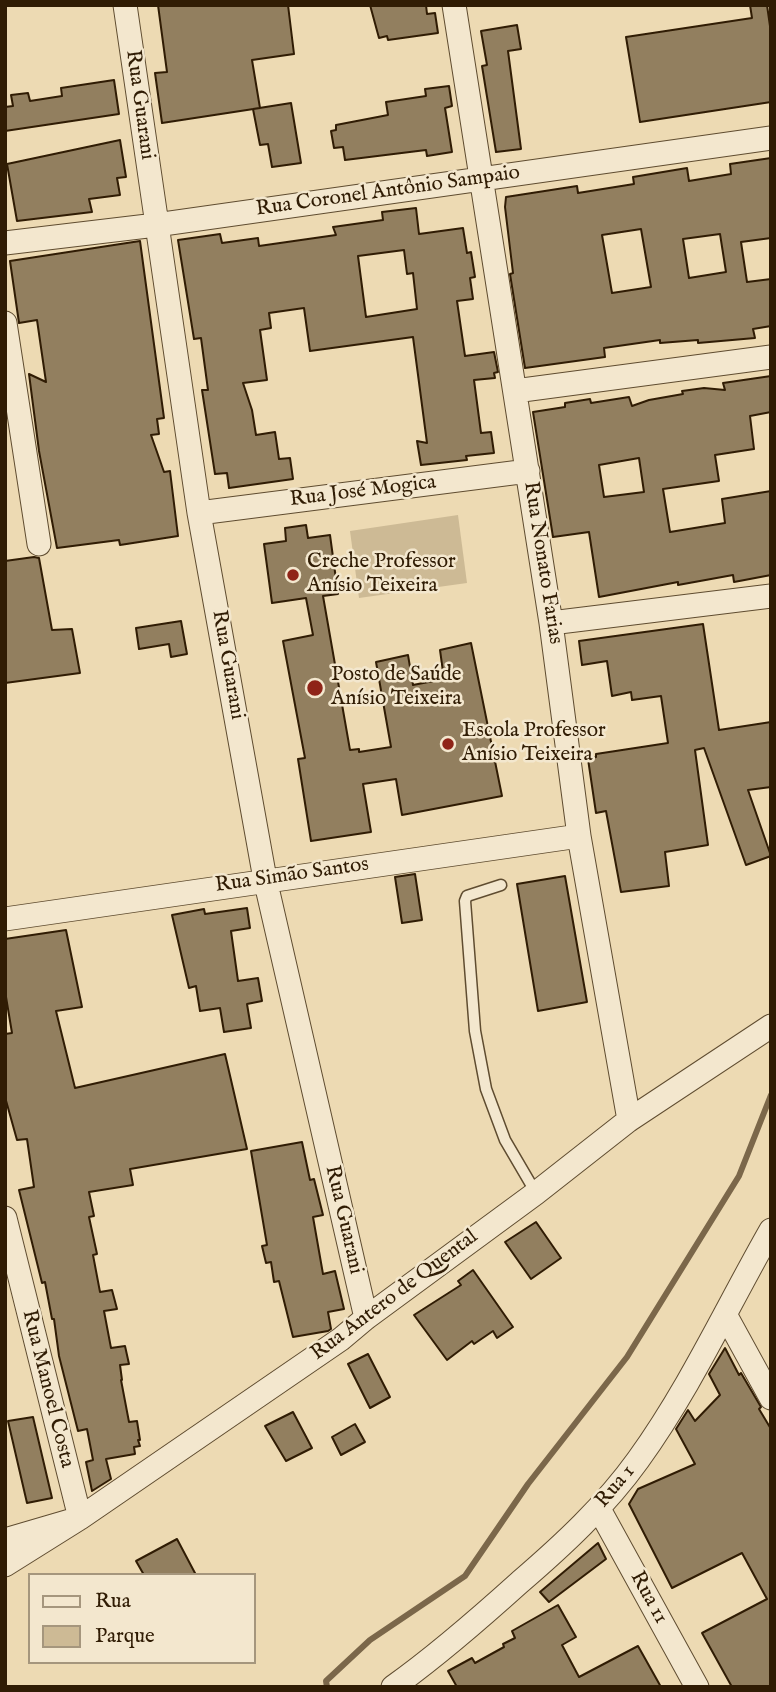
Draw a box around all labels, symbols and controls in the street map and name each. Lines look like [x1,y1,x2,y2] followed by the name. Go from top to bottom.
[119,48,159,162] street label: Rua Guarani
[254,161,522,223] street label: Rua Coronel Antônio Sampaio
[288,471,438,513] street label: Rua José Mogica
[517,480,567,646] street label: Rua Nonato Farias
[307,550,456,600] place label: Creche Professor Anísio Teixeira
[285,567,301,583] marker: Creche Professor Anísio Teixeira
[205,608,249,722] street label: Rua Guarani
[331,663,462,713] place label: Posto de Saúde Anísio Teixeira
[305,678,325,698] marker: Posto de Saúde Anísio Teixeira
[462,719,606,769] place label: Escola Professor Anísio Teixeira
[440,736,456,752] marker: Escola Professor Anísio Teixeira
[214,853,370,899] street label: Rua Simão Santos
[318,1163,368,1277] street label: Rua Guarani
[307,1225,483,1367] street label: Rua Antero de Quental
[15,1307,79,1471] street label: Rua Manoel Costa
[591,1460,641,1514] street label: Rua 1
[623,1567,673,1629] street label: Rua 11
[28,1573,256,1664] legend
[95,1588,131,1615] text: Rua
[95,1623,155,1650] text: Parque

